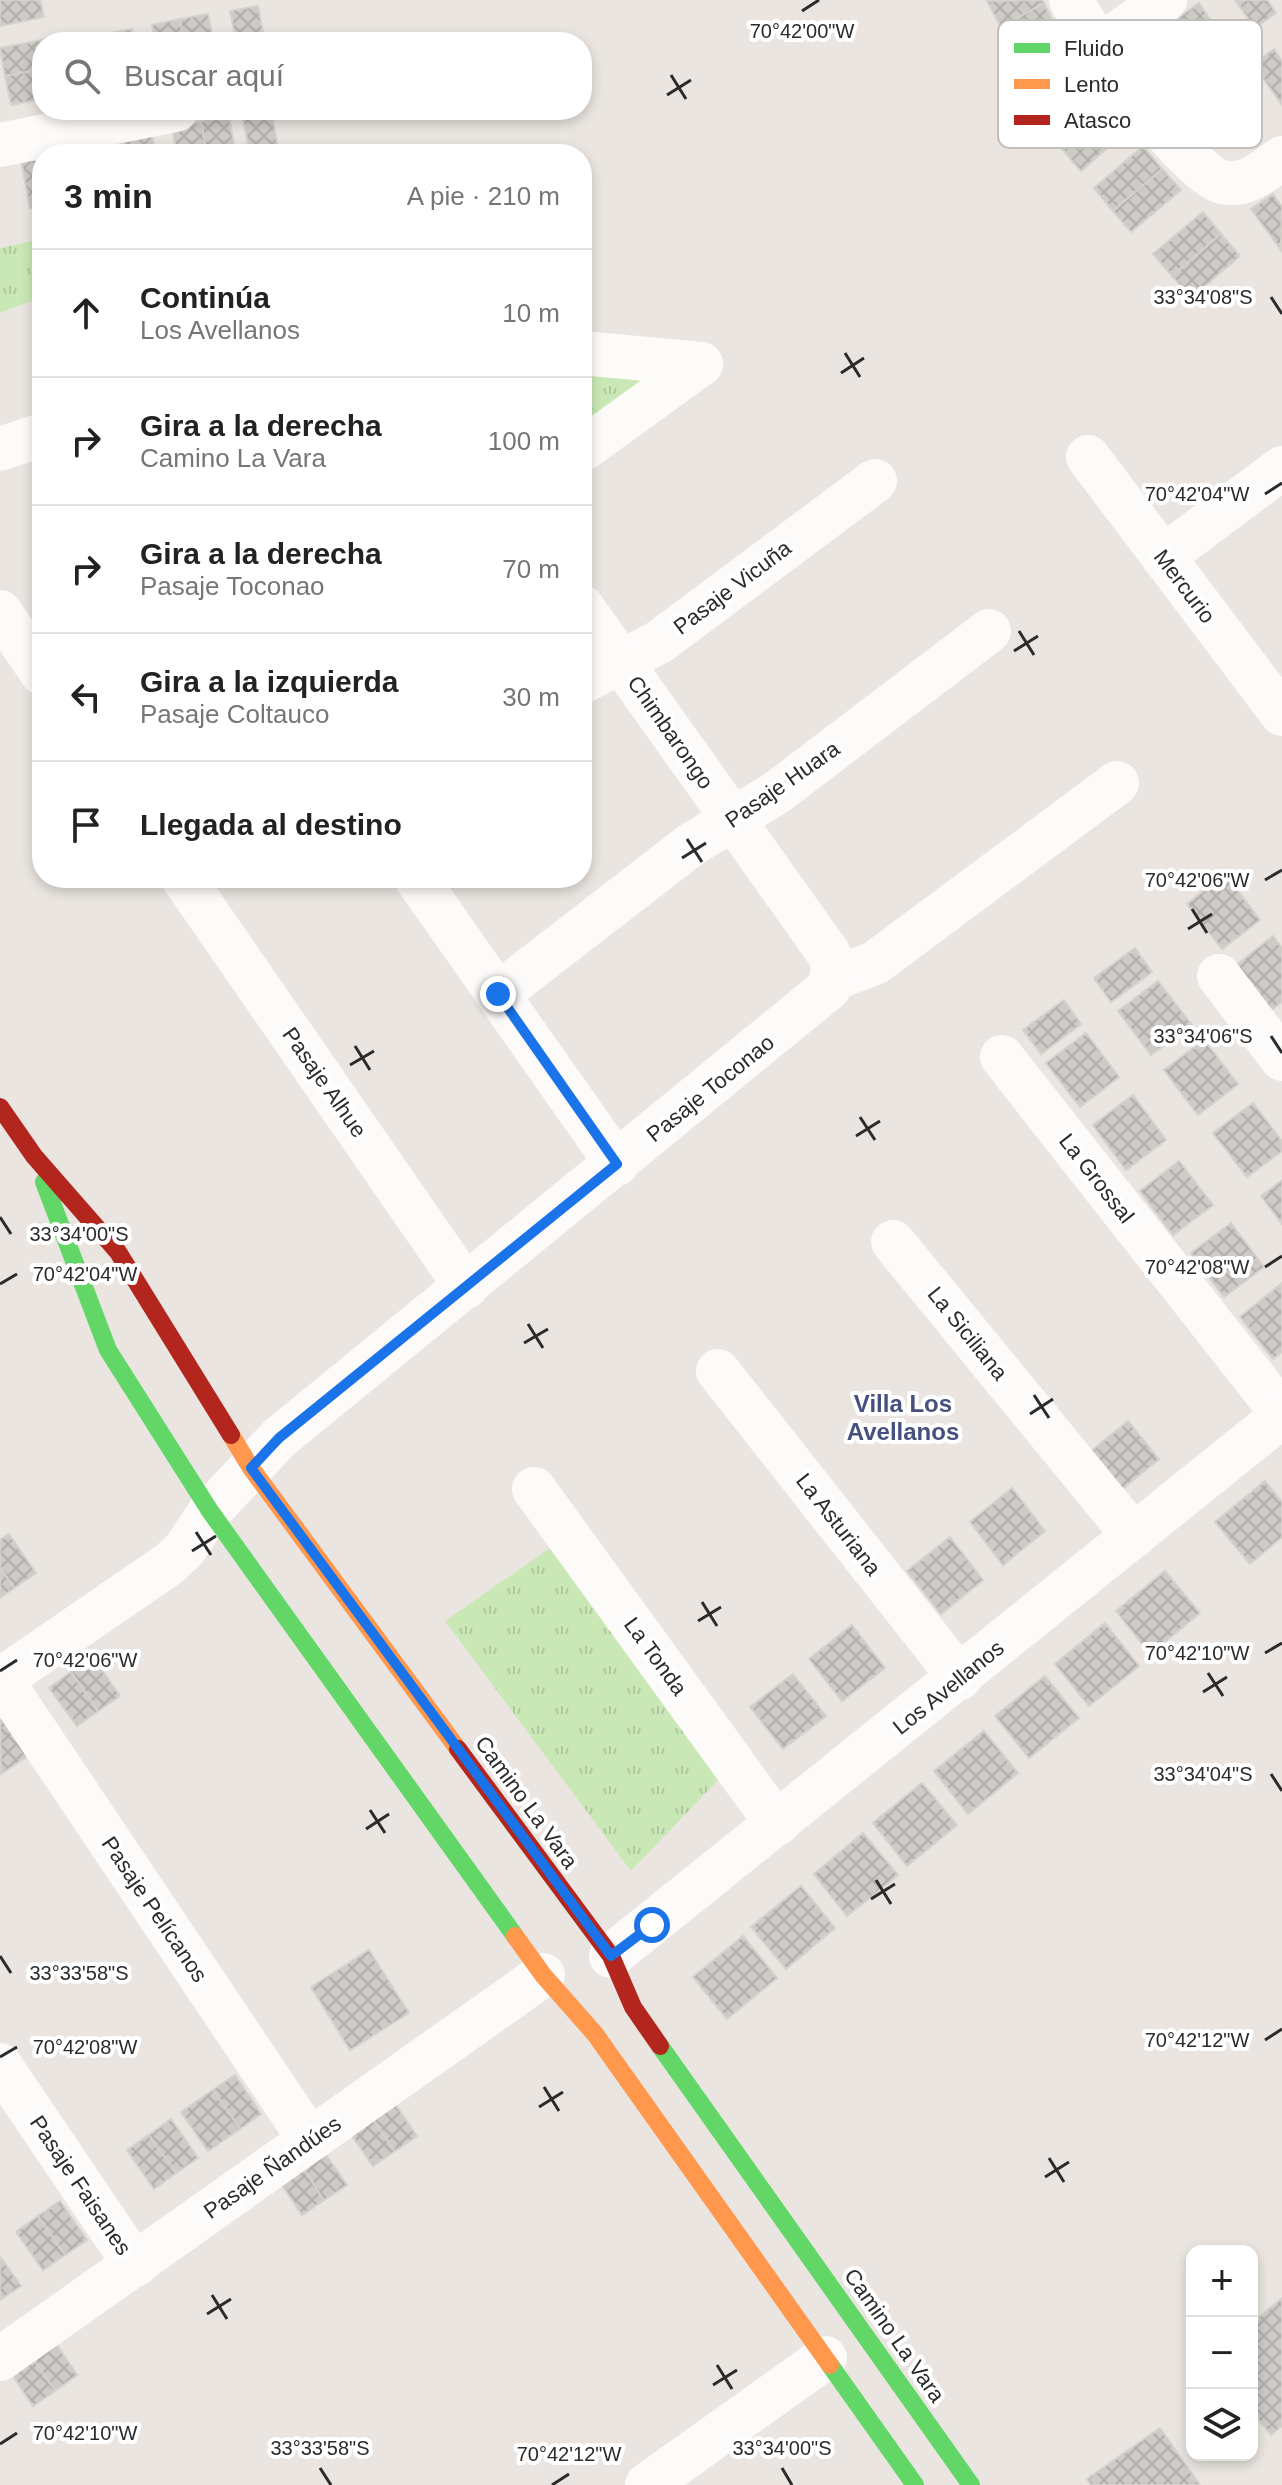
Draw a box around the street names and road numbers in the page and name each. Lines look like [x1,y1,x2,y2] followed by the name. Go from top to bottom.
[669,535,796,640] street label: Pasaje Vicuña
[1149,545,1220,628] street label: Mercurio
[622,671,719,794] street label: Chimbarongo
[721,736,845,833] street label: Pasaje Huara
[278,1023,372,1142] street label: Pasaje Alhue
[642,1030,779,1147] street label: Pasaje Toconao
[1054,1129,1139,1228] street label: La Grossal
[922,1282,1013,1385] street label: La Siciliana
[791,1468,887,1581] street label: La Asturiana
[619,1612,693,1701] street label: La Tonda
[888,1635,1009,1740] street label: Los Avellanos
[470,1731,583,1874] street label: Camino La Vara
[97,1832,212,1987] street label: Pasaje Pelícanos
[25,2111,136,2260] street label: Pasaje Faisanes
[199,2111,346,2224] street label: Pasaje Ñandúes
[839,2264,950,2408] street label: Camino La Vara

